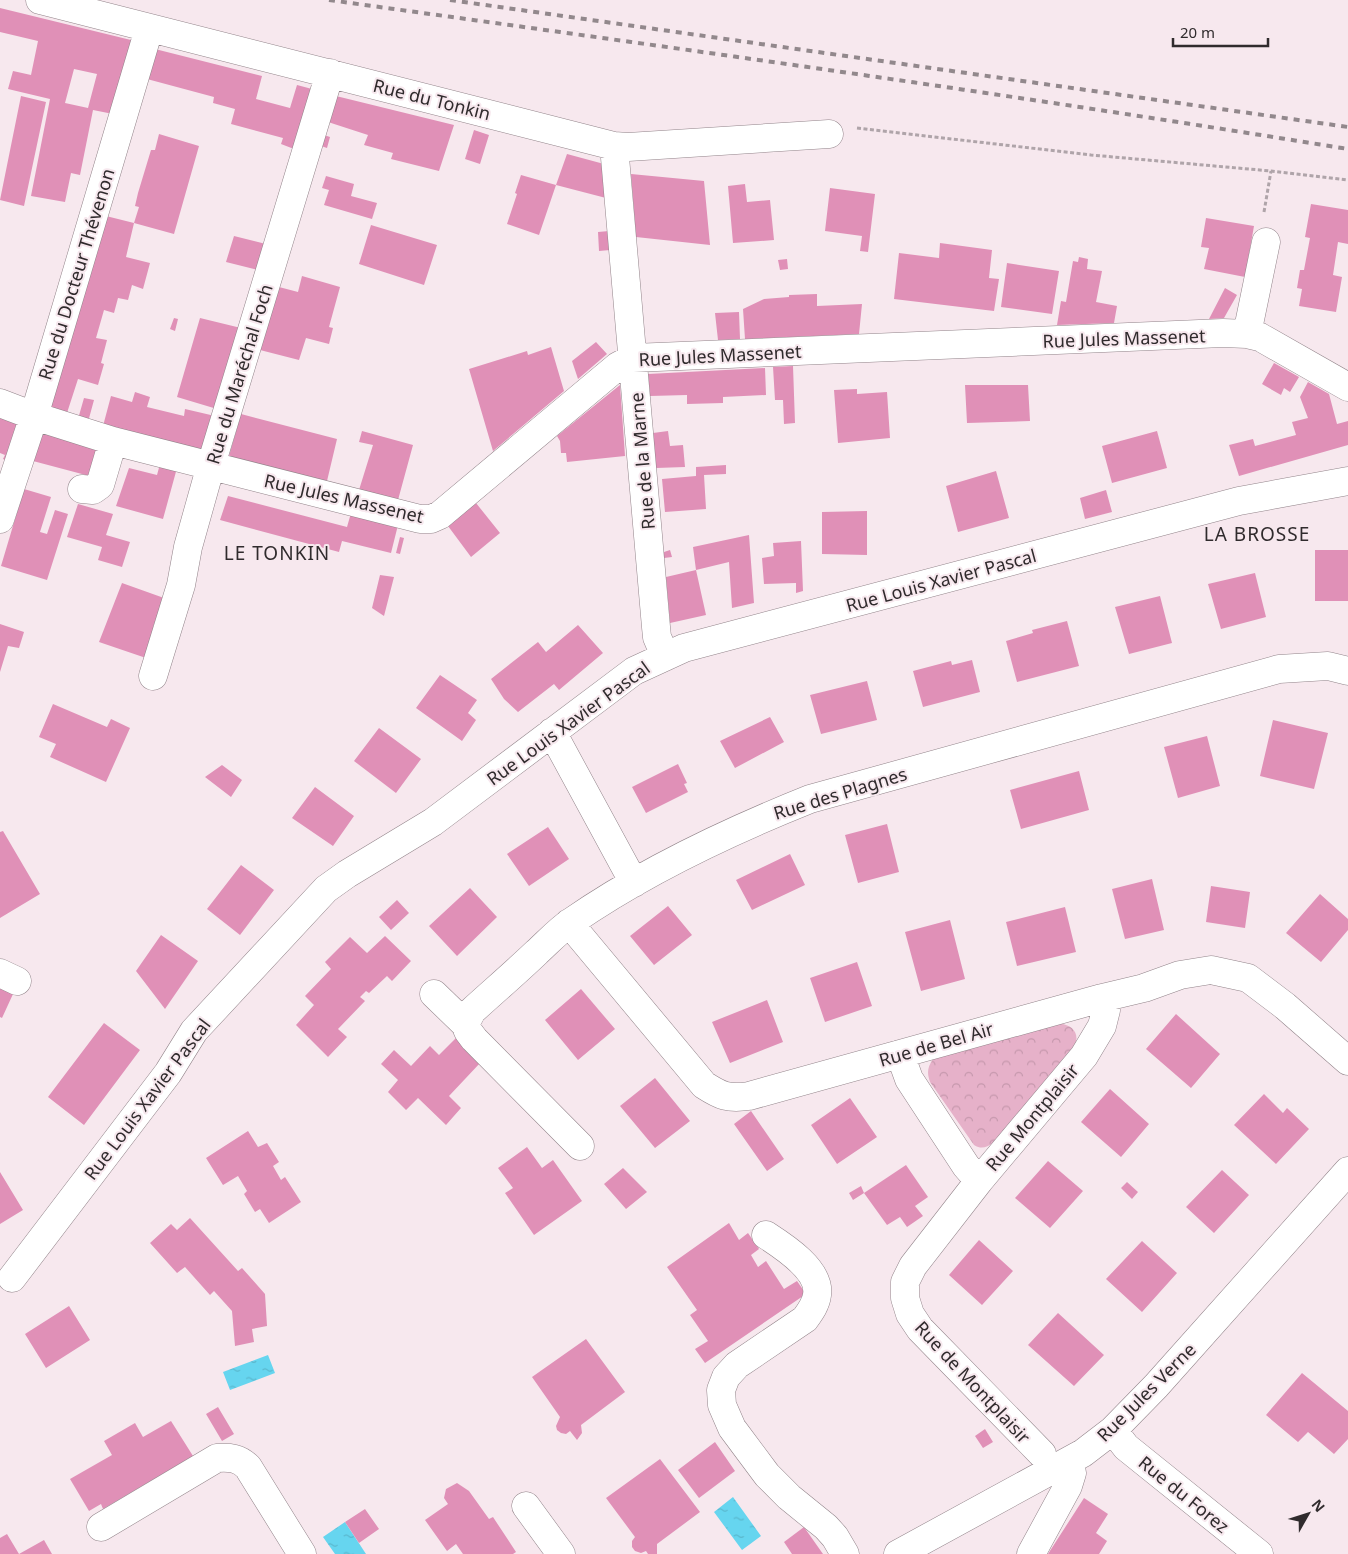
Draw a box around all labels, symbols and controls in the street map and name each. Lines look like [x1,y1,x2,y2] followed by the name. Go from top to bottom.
[1173,15,1268,47] scale bar
[1180,22,1215,42] text: 20 m
[371,73,493,125] street label: Rue du Tonkin
[32,165,120,383] street label: Rue du Docteur Thévenon
[200,281,278,467] street label: Rue du Maréchal Foch
[1042,323,1206,353] street label: Rue Jules Massenet
[638,339,802,371] street label: Rue Jules Massenet
[624,391,660,531] street label: Rue de la Marne
[262,468,427,528] street label: Rue Jules Massenet
[1204,521,1310,547] district label: LA BROSSE
[224,540,330,566] district label: LE TONKIN
[843,543,1039,617] street label: Rue Louis Xavier Pascal
[482,656,654,790] street label: Rue Louis Xavier Pascal
[770,761,910,825] street label: Rue des Plagnes
[78,1013,216,1185] street label: Rue Louis Xavier Pascal
[876,1016,996,1072] street label: Rue de Bel Air
[980,1058,1084,1176] street label: Rue Montplaisir
[910,1316,1036,1449] street label: Rue de Montplaisir
[1091,1337,1201,1447] street label: Rue Jules Verne
[1134,1450,1234,1538] street label: Rue du Forez
[1283,1489,1333,1539] north arrow
[1308,1495,1329,1516] text: N

